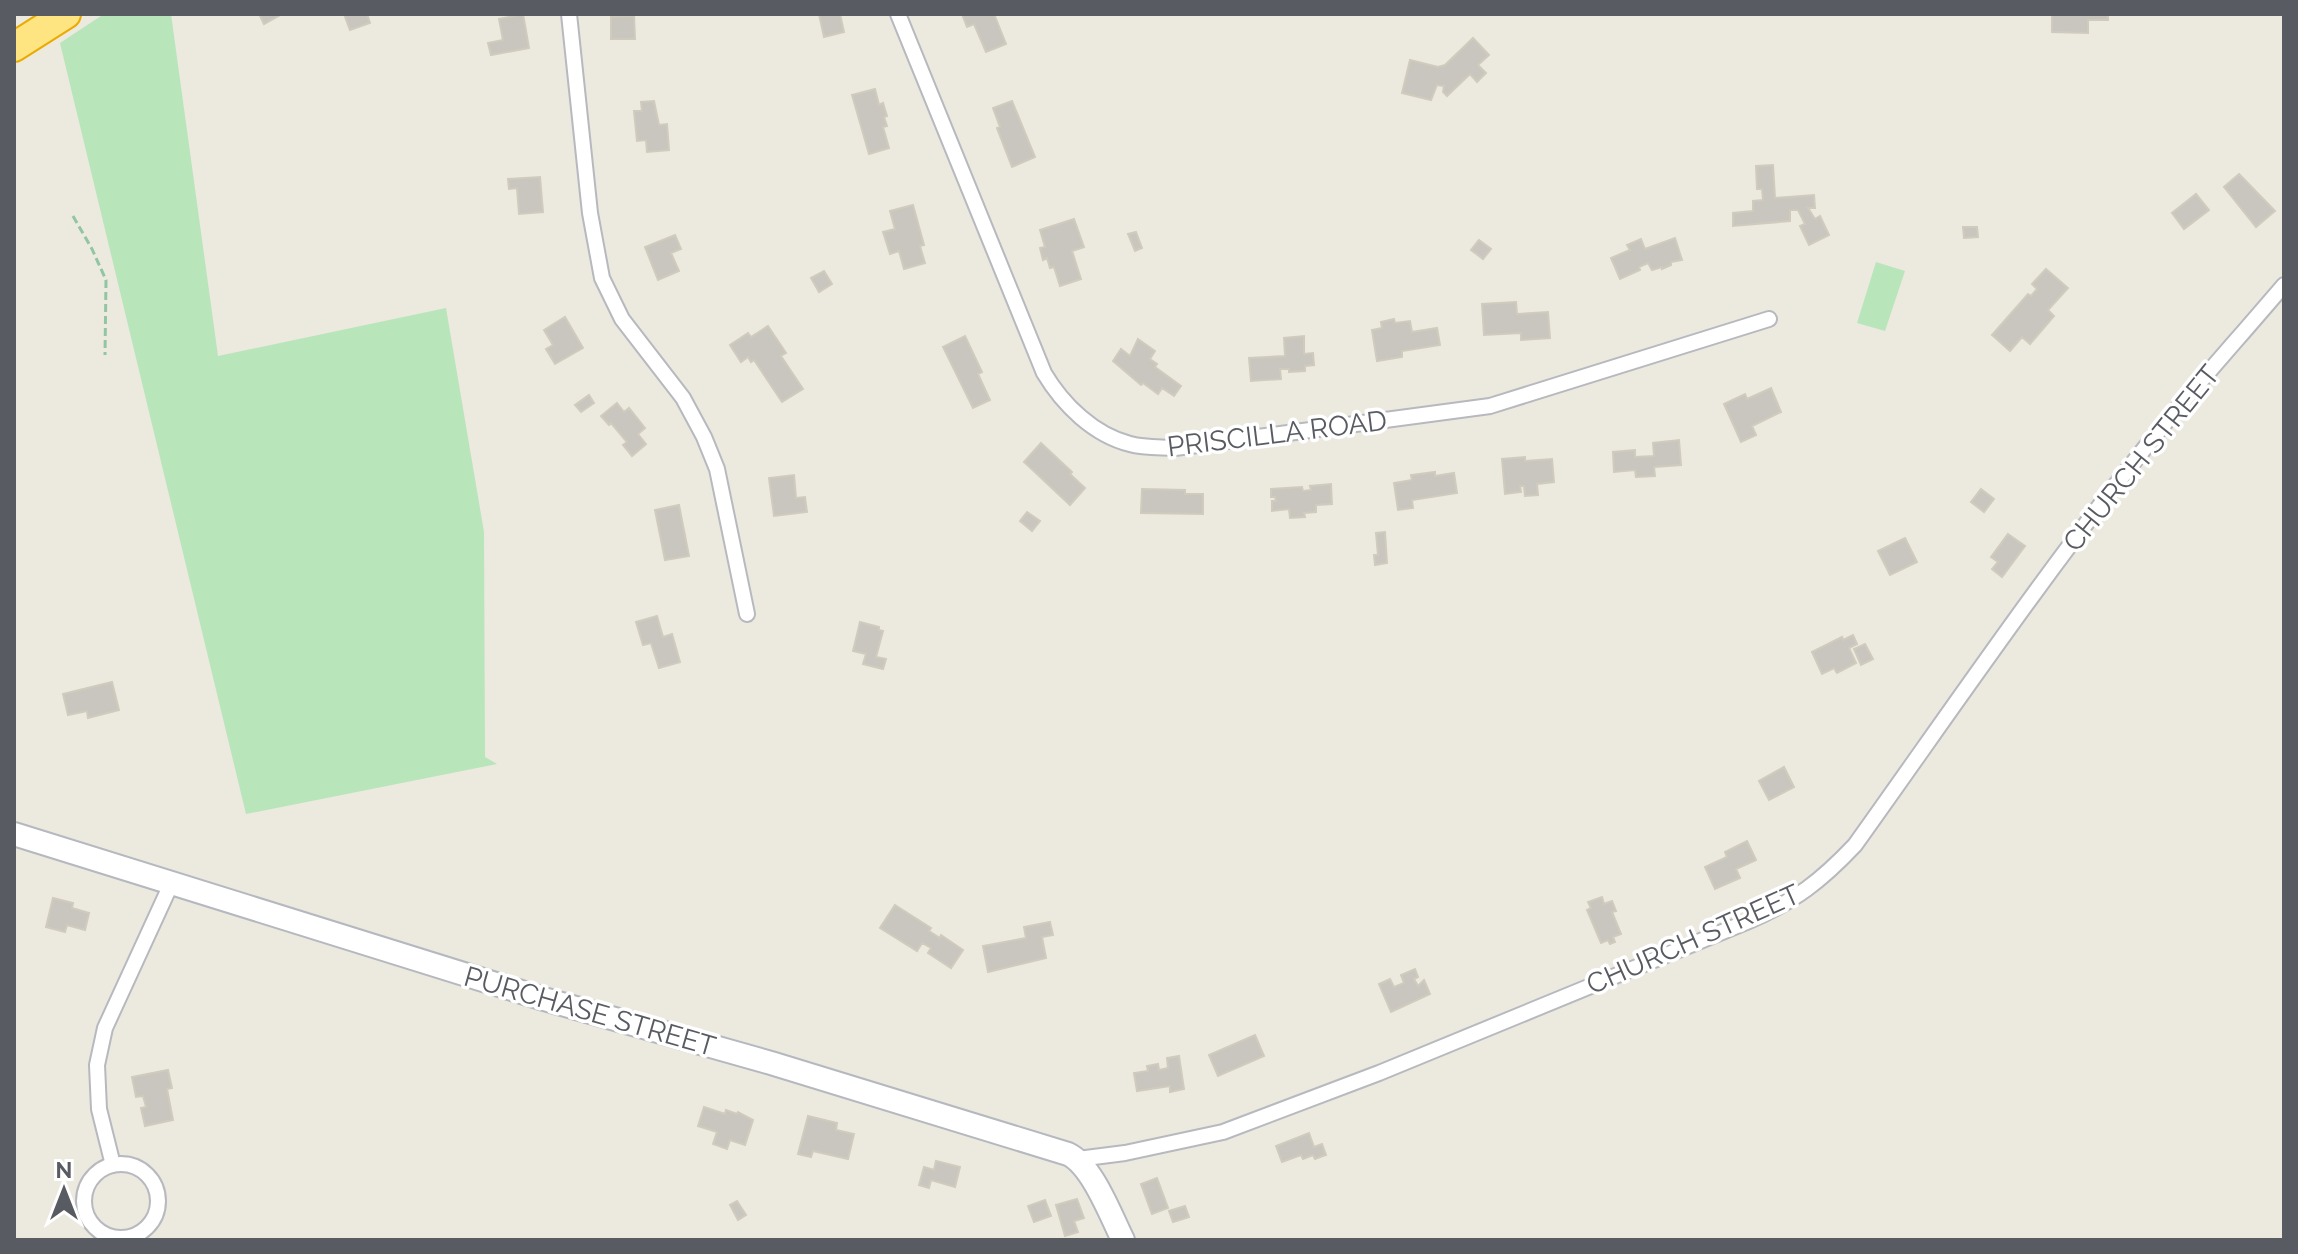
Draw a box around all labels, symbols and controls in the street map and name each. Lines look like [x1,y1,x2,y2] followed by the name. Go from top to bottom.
[2056,359,2227,558] street label: CHURCH STREET
[1165,404,1389,463] street label: PRISCILLA ROAD
[1582,878,1805,1001] street label: CHURCH STREET
[460,960,719,1063] street label: PURCHASE STREET
[24,1150,104,1230] north arrow
[56,1157,72,1183] text: N

